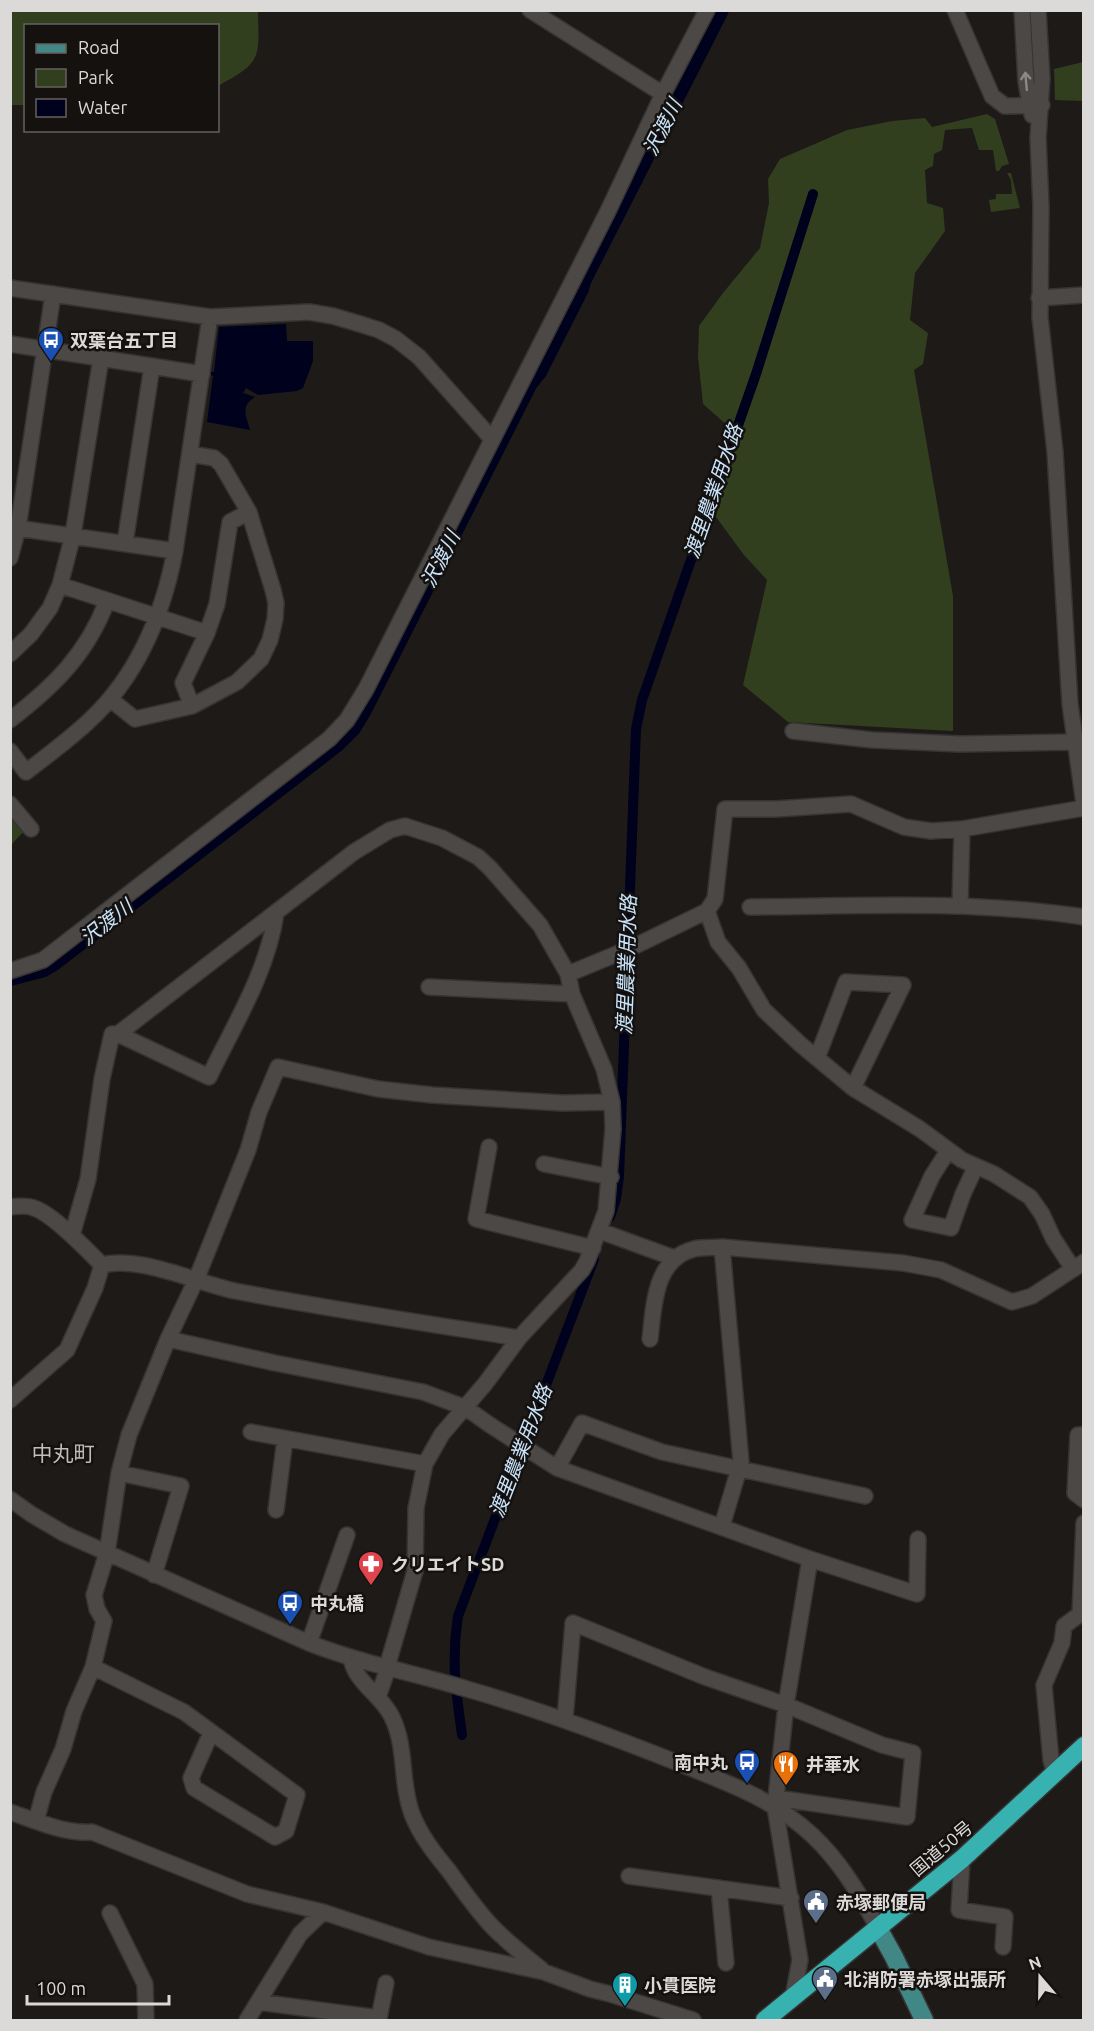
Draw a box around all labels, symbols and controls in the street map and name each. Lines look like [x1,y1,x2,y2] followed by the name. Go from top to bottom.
[24,24,219,132] legend
[78,37,120,57] text: Road
[78,67,114,87] text: Park
[1021,72,1032,91] one-way arrow
[638,93,687,159] water label: 沢渡川
[78,97,128,117] text: Water
[36,325,66,363] bus stop icon: 双葉台五丁目
[70,330,178,350] place label: 双葉台五丁目
[679,419,747,561] water label: 渡里農業用水路
[416,525,465,591] water label: 沢渡川
[75,893,138,950] water label: 沢渡川
[612,893,640,1035] water label: 渡里農業用水路
[484,1380,557,1520] water label: 渡里農業用水路
[32,1441,95,1465] district label: 中丸町
[356,1549,386,1587] pharmacy icon: クリエイトSD
[391,1554,504,1574] place label: クリエイトSD
[275,1588,305,1626] bus stop icon: 中丸橋
[310,1593,364,1613] place label: 中丸橋
[732,1747,762,1785] bus stop icon: 南中丸
[771,1749,801,1787] restaurant icon: 井華水
[674,1752,728,1772] place label: 南中丸
[806,1754,860,1774] place label: 井華水
[906,1816,976,1880] street label: 国道50号
[801,1887,831,1925] public building icon: 赤塚郵便局
[836,1892,926,1912] place label: 赤塚郵便局
[1010,1947,1070,2007] north arrow
[1026,1952,1044,1973] text: N
[810,1964,840,2002] public building icon: 北消防署赤塚出張所
[27,1968,170,2006] scale bar
[844,1969,1006,1989] place label: 北消防署赤塚出張所
[610,1970,640,2008] building icon: 小貫医院
[644,1975,716,1995] place label: 小貫医院
[36,1978,86,1998] text: 100 m

